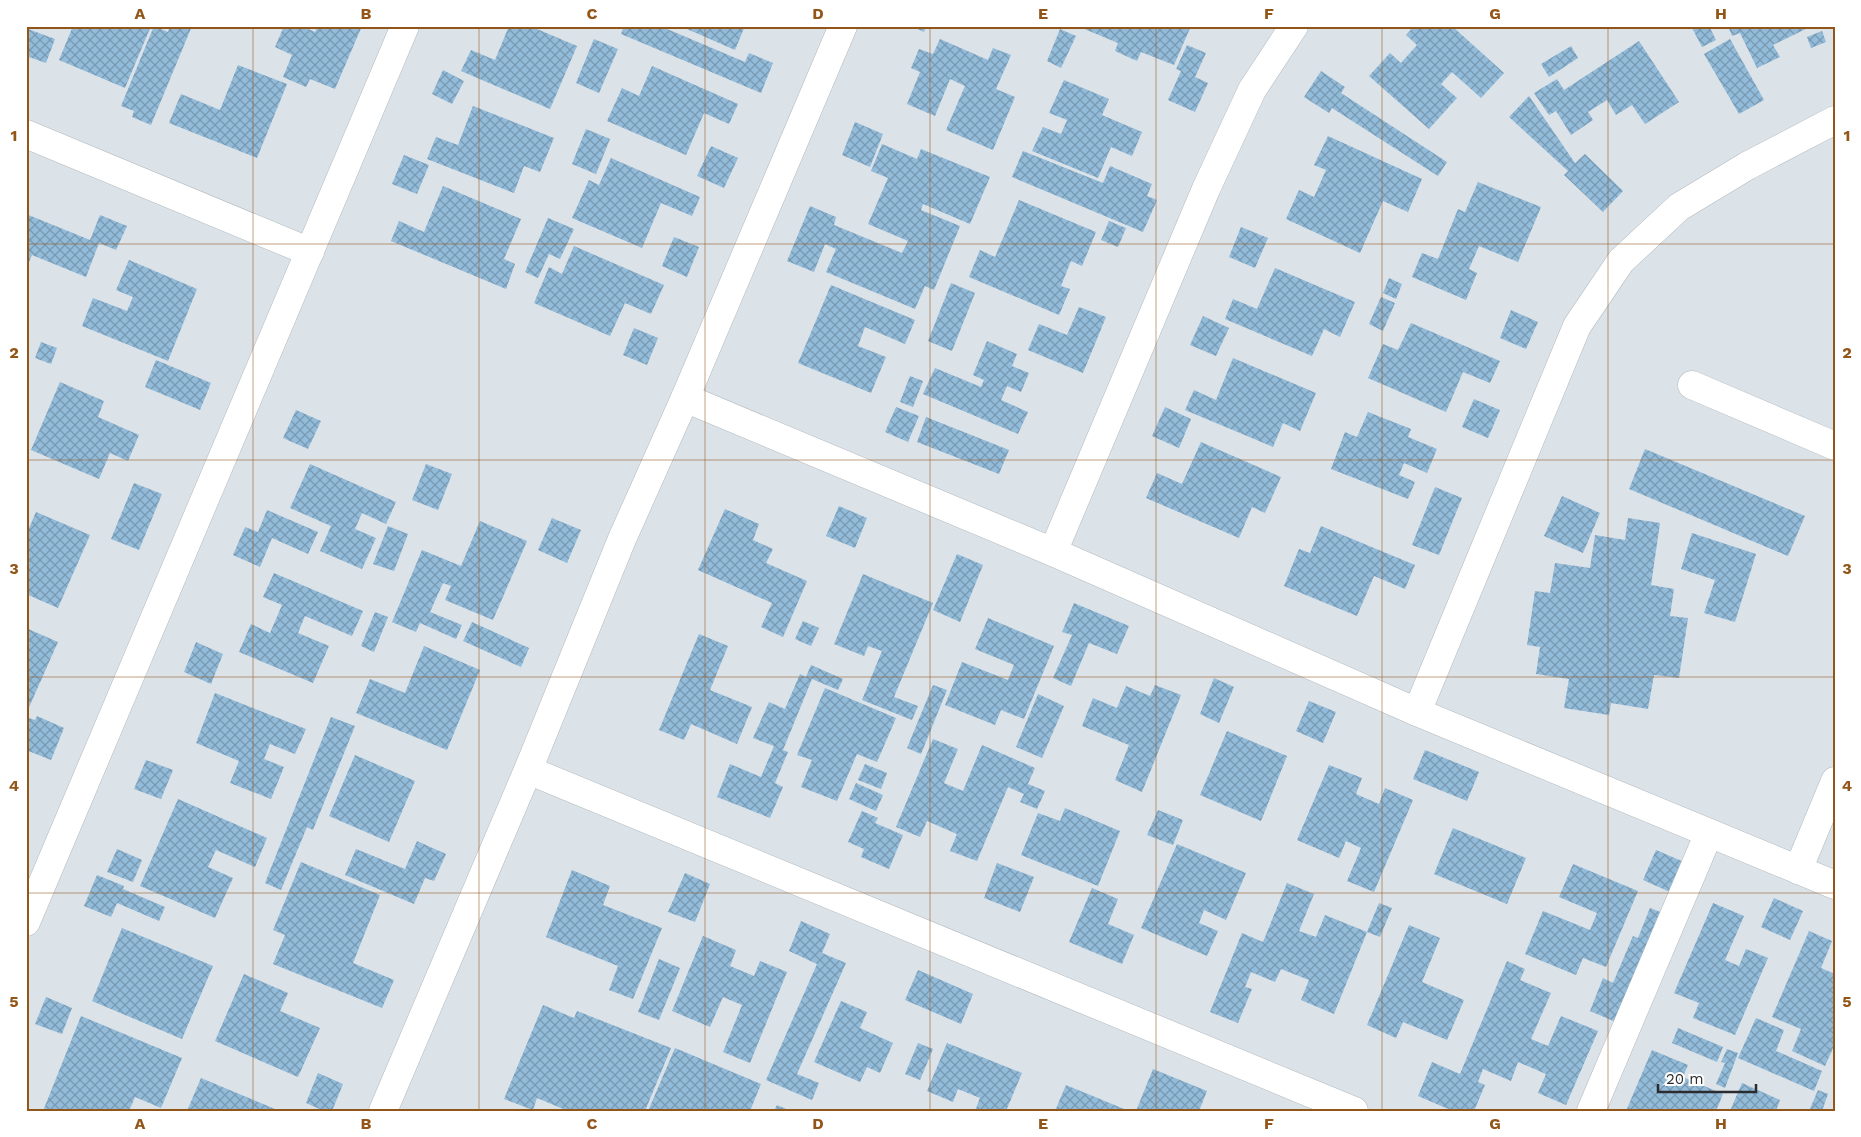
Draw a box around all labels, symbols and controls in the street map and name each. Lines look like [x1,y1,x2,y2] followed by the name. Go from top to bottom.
[135,4,146,23] text: A
[361,4,372,23] text: B
[587,4,598,23] text: C
[812,4,824,23] text: D
[1038,4,1048,23] text: E
[1264,4,1274,23] text: F
[1489,4,1501,23] text: G
[1715,4,1727,23] text: H
[11,126,17,145] text: 1
[1844,126,1850,145] text: 1
[9,343,19,362] text: 2
[1842,343,1852,362] text: 2
[9,559,19,578] text: 3
[1842,559,1852,578] text: 3
[9,776,19,795] text: 4
[1842,776,1852,795] text: 4
[9,992,19,1011] text: 5
[1842,992,1852,1011] text: 5
[1658,1062,1756,1094] scale bar
[1666,1070,1704,1088] text: 20 m
[135,1114,146,1133] text: A
[361,1114,372,1133] text: B
[587,1114,598,1133] text: C
[812,1114,824,1133] text: D
[1038,1114,1048,1133] text: E
[1264,1114,1274,1133] text: F
[1489,1114,1501,1133] text: G
[1715,1114,1727,1133] text: H

